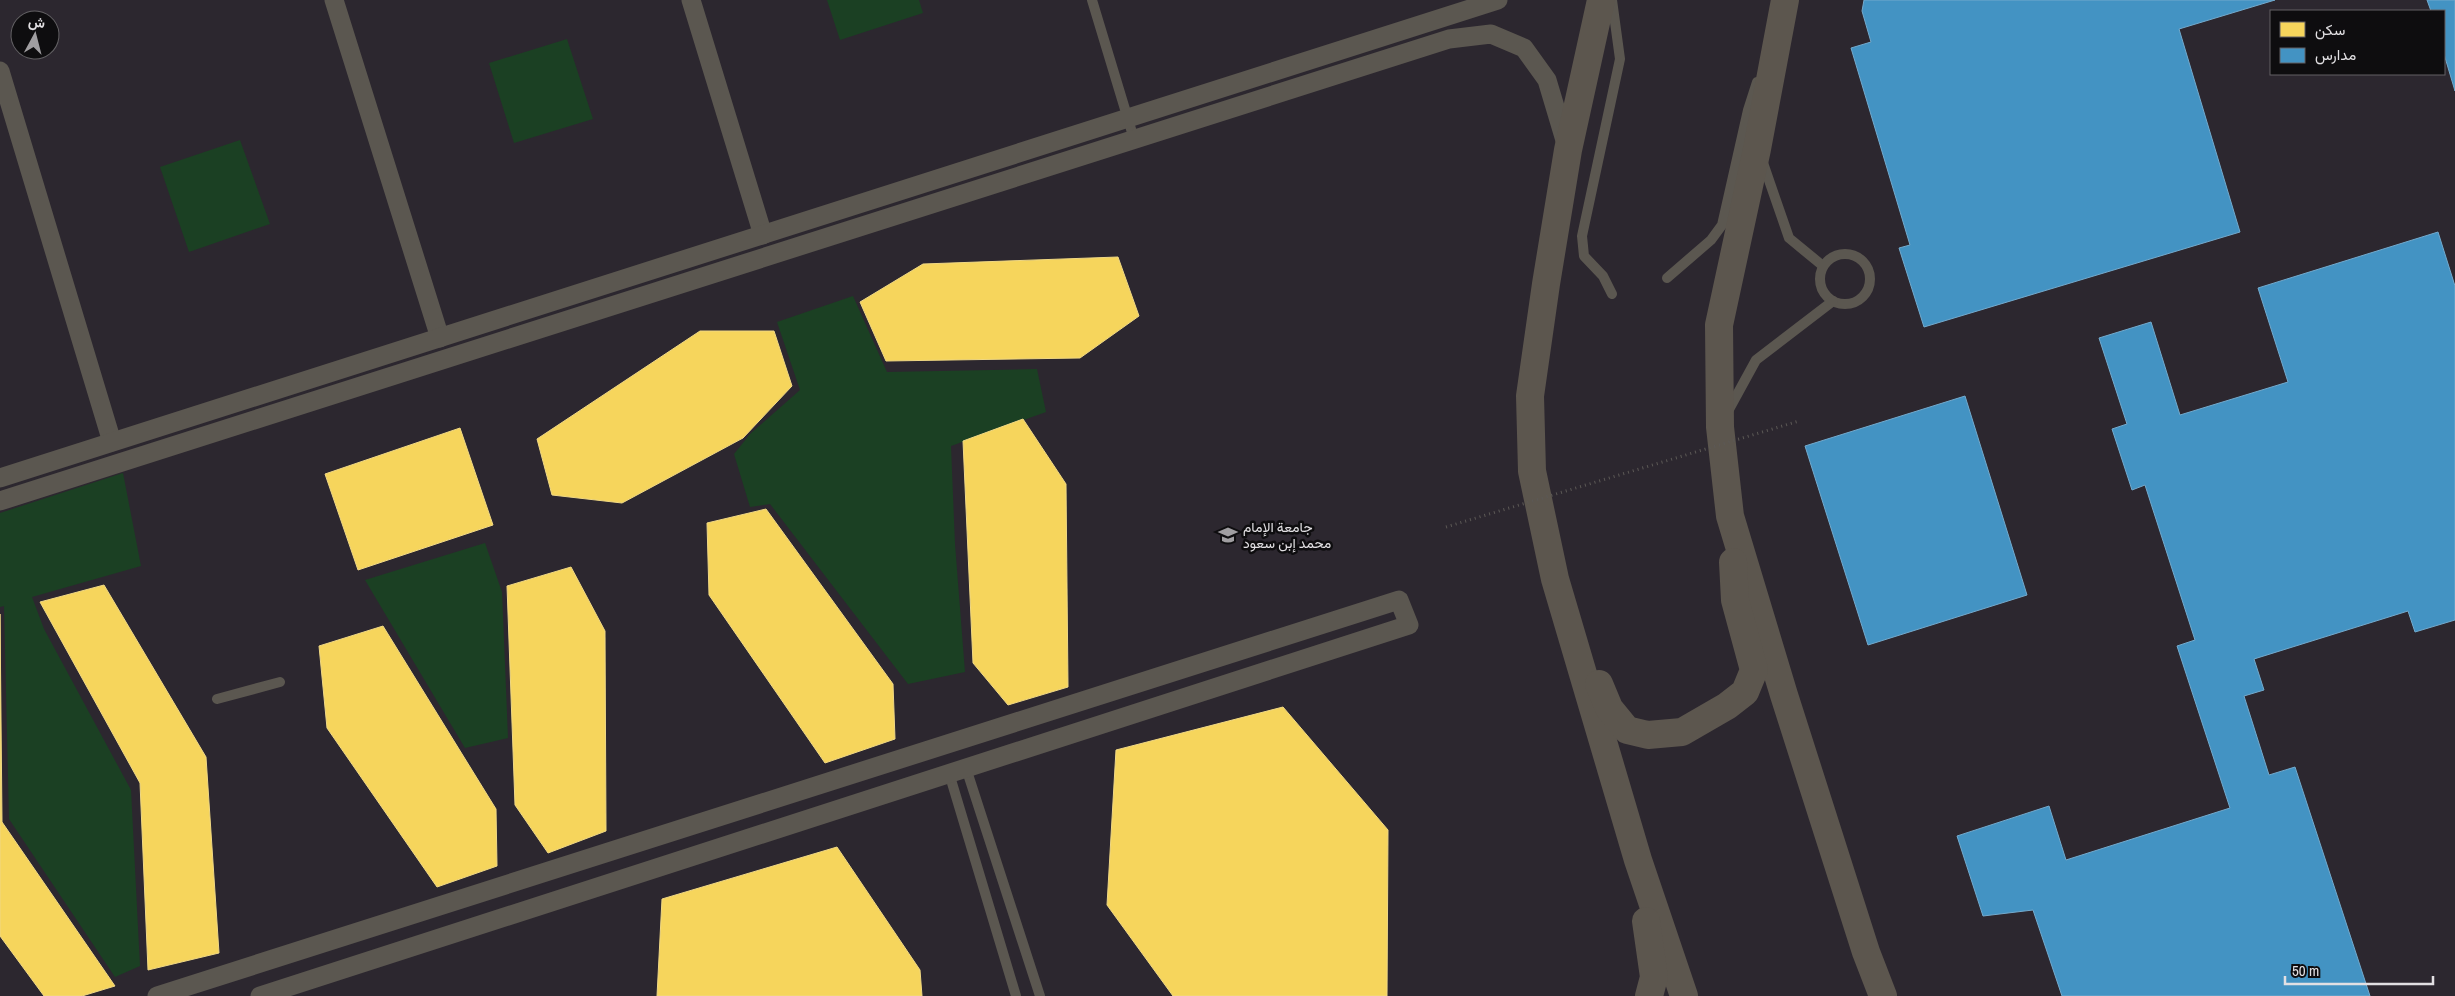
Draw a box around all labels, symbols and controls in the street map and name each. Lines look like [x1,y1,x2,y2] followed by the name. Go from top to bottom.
[10,10,60,60] north arrow
[2270,10,2445,75] legend
[27,12,46,32] text: ش
[2315,19,2345,40] text: سكن
[2315,44,2356,65] text: مدارس
[1243,518,1331,553] place label: جامعة الإمام محمد إبن سعود
[1217,524,1239,546] school or university icon: جامعة الإمام محمد إبن سعود
[2285,954,2432,986] scale bar
[2292,960,2319,981] text: 50 m

